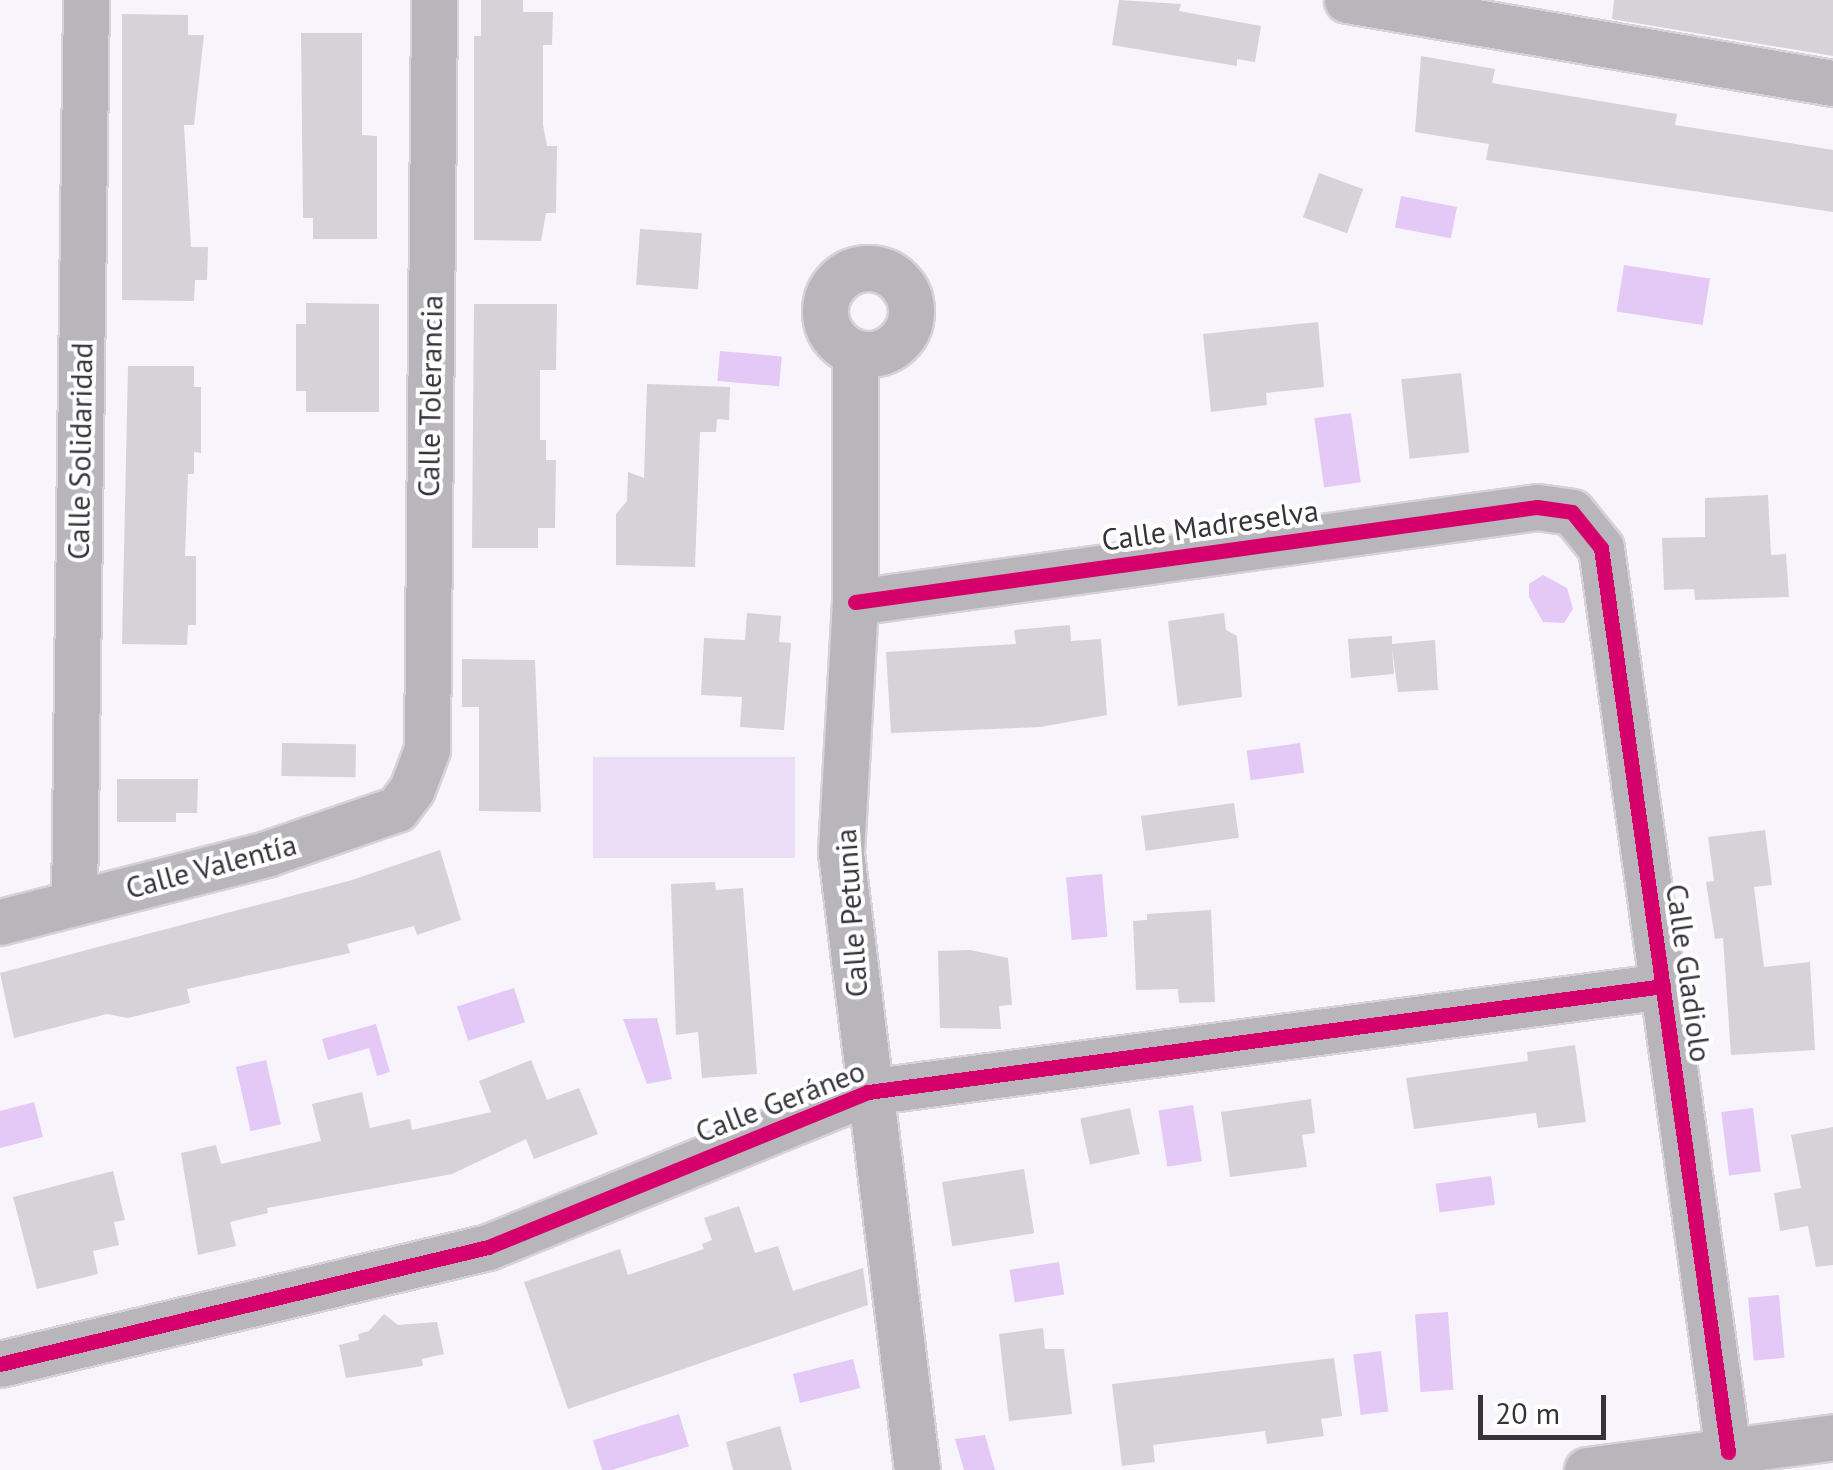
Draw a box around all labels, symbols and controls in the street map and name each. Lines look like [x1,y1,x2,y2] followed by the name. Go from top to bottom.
[410,294,450,498] street label: Calle Tolerancia
[60,342,100,560] street label: Calle Solidaridad
[1099,492,1321,558] street label: Calle Madreselva
[121,826,301,906] street label: Calle Valentía
[827,828,875,998] street label: Calle Petunia
[1659,882,1719,1064] street label: Calle Gladiolo
[690,1052,870,1150] street label: Calle Geráneo
[1483,1375,1610,1437] scale bar
[1495,1393,1560,1432] text: 20 m

